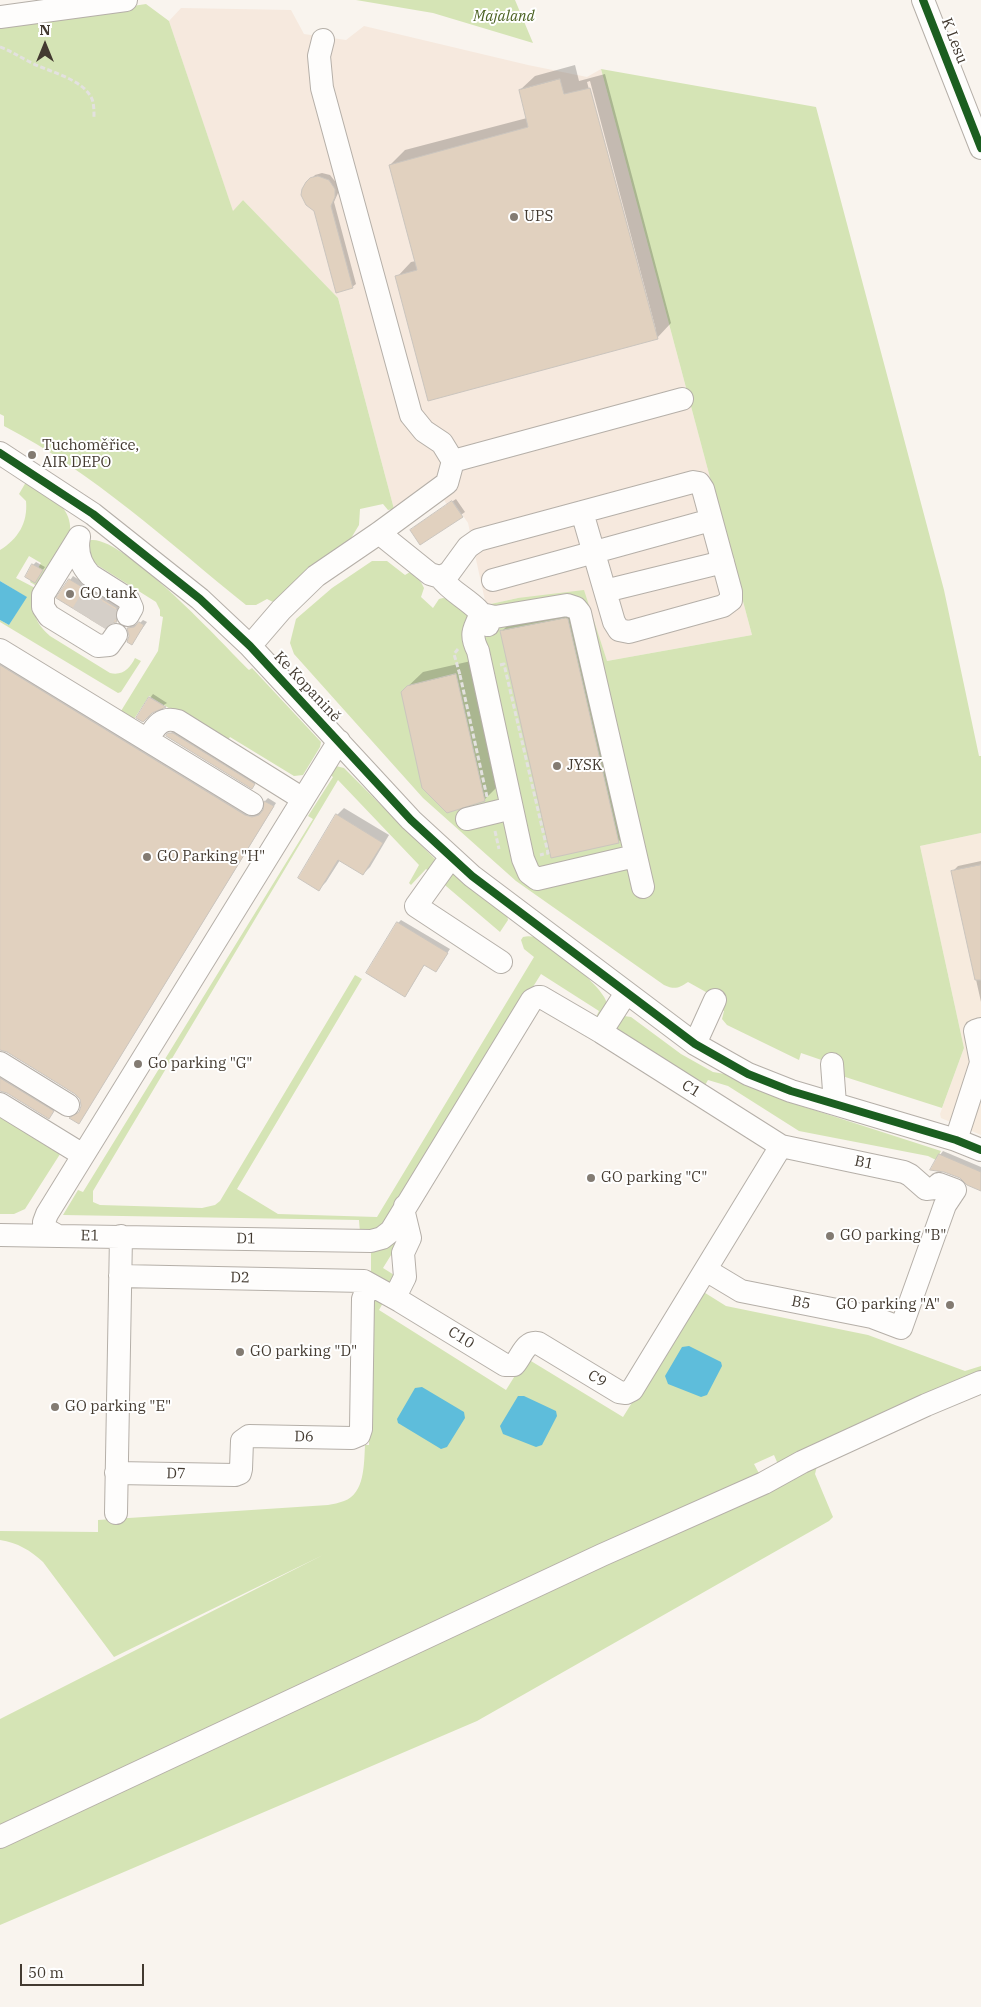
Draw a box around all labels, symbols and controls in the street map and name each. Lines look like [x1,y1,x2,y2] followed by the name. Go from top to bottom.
[473,8,535,26] park label: Majaland
[937,16,971,66] street label: K Lesu
[20,20,70,70] north arrow
[39,21,51,39] text: N
[524,208,553,226] place label: UPS
[508,211,520,223] marker: UPS
[42,437,139,472] place label: Tuchoměřice, AIR DEPO
[26,449,38,461] marker: Tuchoměřice, AIR DEPO
[80,585,137,603] place label: GO tank
[64,588,76,600] marker: GO tank
[270,648,344,726] street label: Ke Kopanině
[567,757,602,775] place label: JYSK
[551,760,563,772] marker: JYSK
[157,848,265,866] place label: GO Parking "H"
[141,851,153,863] marker: GO Parking "H"
[148,1055,252,1073] place label: Go parking "G"
[132,1058,144,1070] marker: Go parking "G"
[678,1076,704,1102] street label: C1
[853,1152,875,1174] street label: B1
[601,1169,707,1187] place label: GO parking "C"
[585,1172,597,1184] marker: GO parking "C"
[81,1227,99,1245] street label: E1
[840,1227,946,1245] place label: GO parking "B"
[236,1230,256,1248] street label: D1
[824,1230,836,1242] marker: GO parking "B"
[230,1269,250,1287] street label: D2
[790,1292,812,1314] street label: B5
[836,1296,940,1314] place label: GO parking "A"
[944,1299,956,1311] marker: GO parking "A"
[444,1323,478,1353] street label: C10
[250,1343,357,1361] place label: GO parking "D"
[234,1346,246,1358] marker: GO parking "D"
[584,1366,610,1392] street label: C9
[65,1398,171,1416] place label: GO parking "E"
[49,1401,61,1413] marker: GO parking "E"
[294,1428,314,1446] street label: D6
[166,1465,186,1483] street label: D7
[22,1954,146,1986] scale bar
[28,1963,64,1982] text: 50 m

